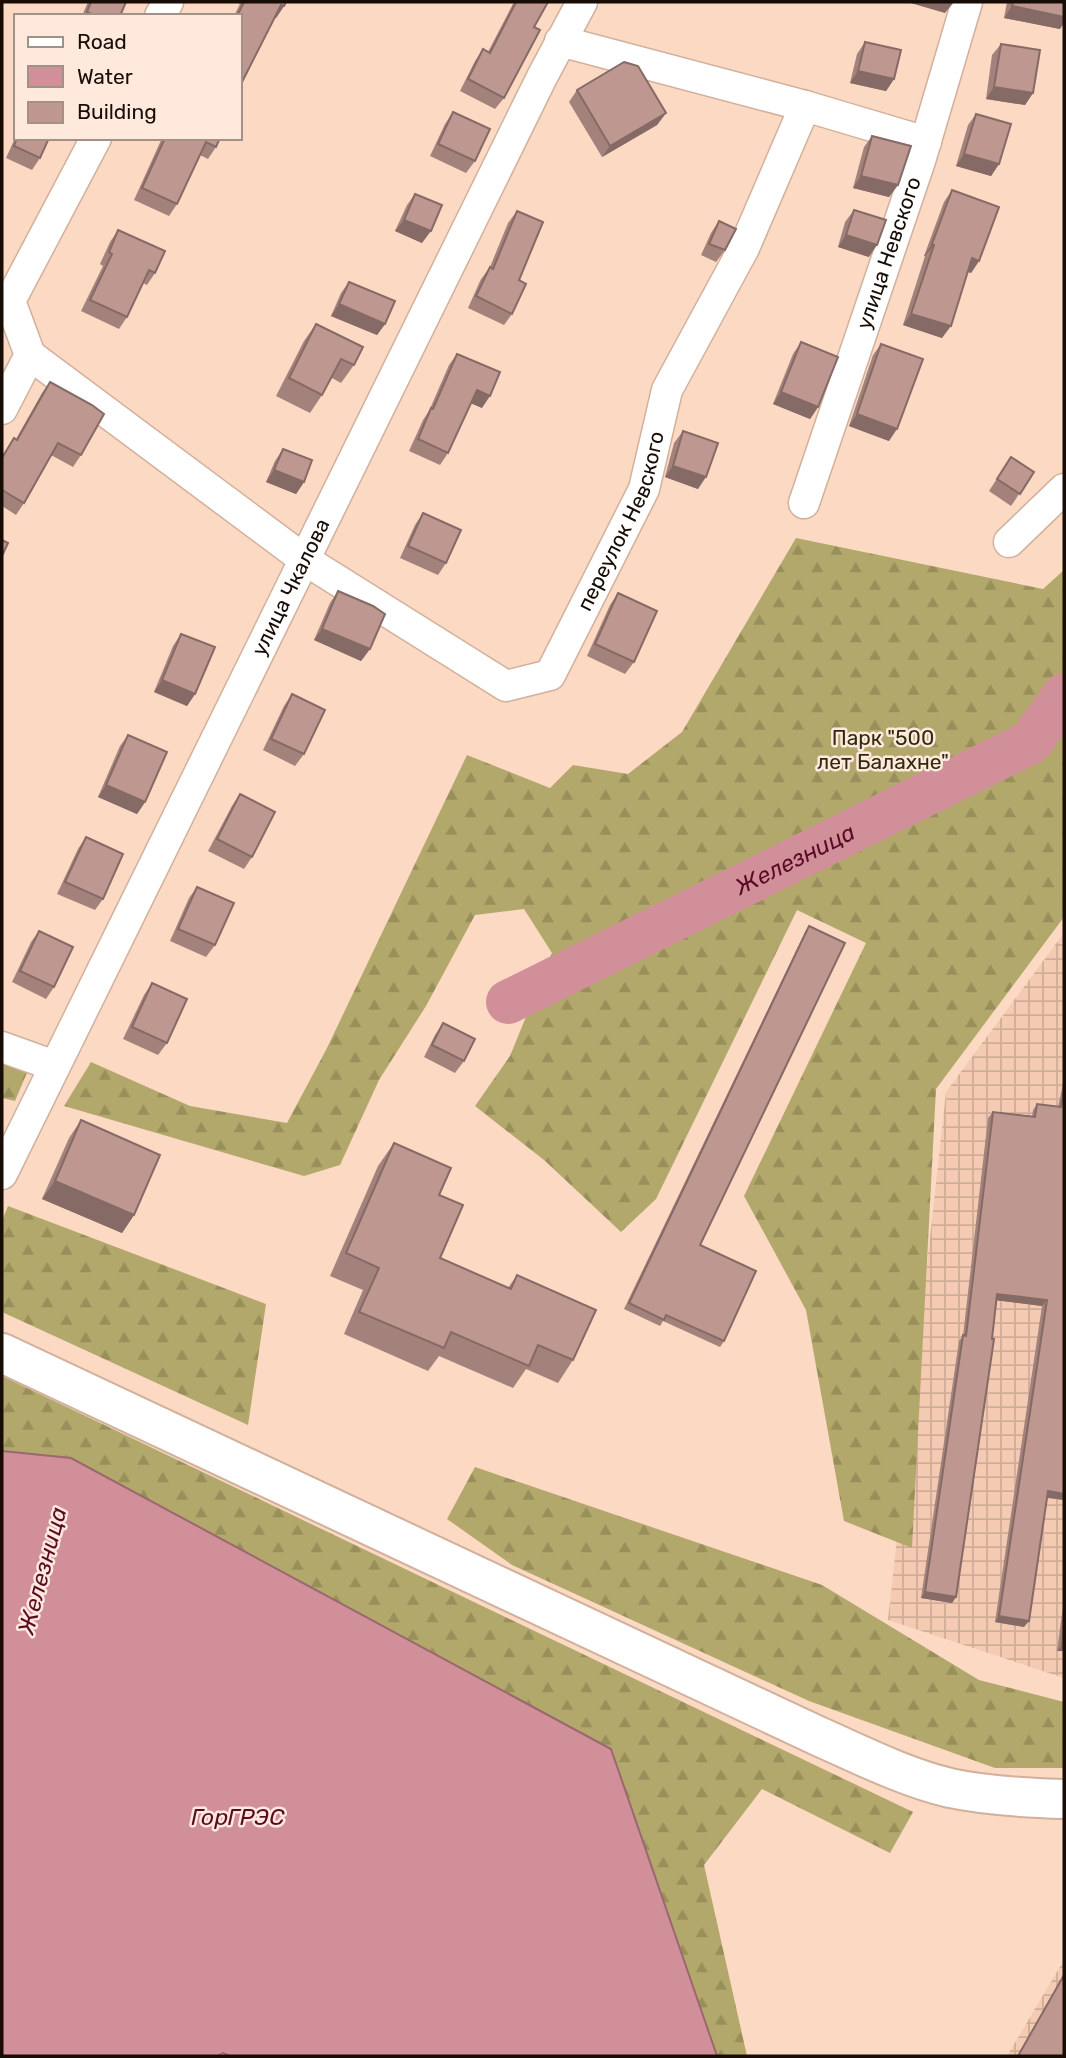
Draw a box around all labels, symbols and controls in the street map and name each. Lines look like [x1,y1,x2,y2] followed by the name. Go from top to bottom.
[14,14,242,140] legend
[77,29,127,54] text: Road
[77,64,133,89] text: Water
[77,99,157,124] text: Building
[851,173,926,332] street label: улица Невского
[572,429,669,615] street label: переулок Невского
[246,514,335,660] street label: улица Чкалова
[817,725,949,774] park label: Парк "500 лет Балахне"
[730,818,859,901] water label: Железница
[12,1504,72,1638] water label: Железница
[191,1803,285,1831] water label: ГорГРЭС

